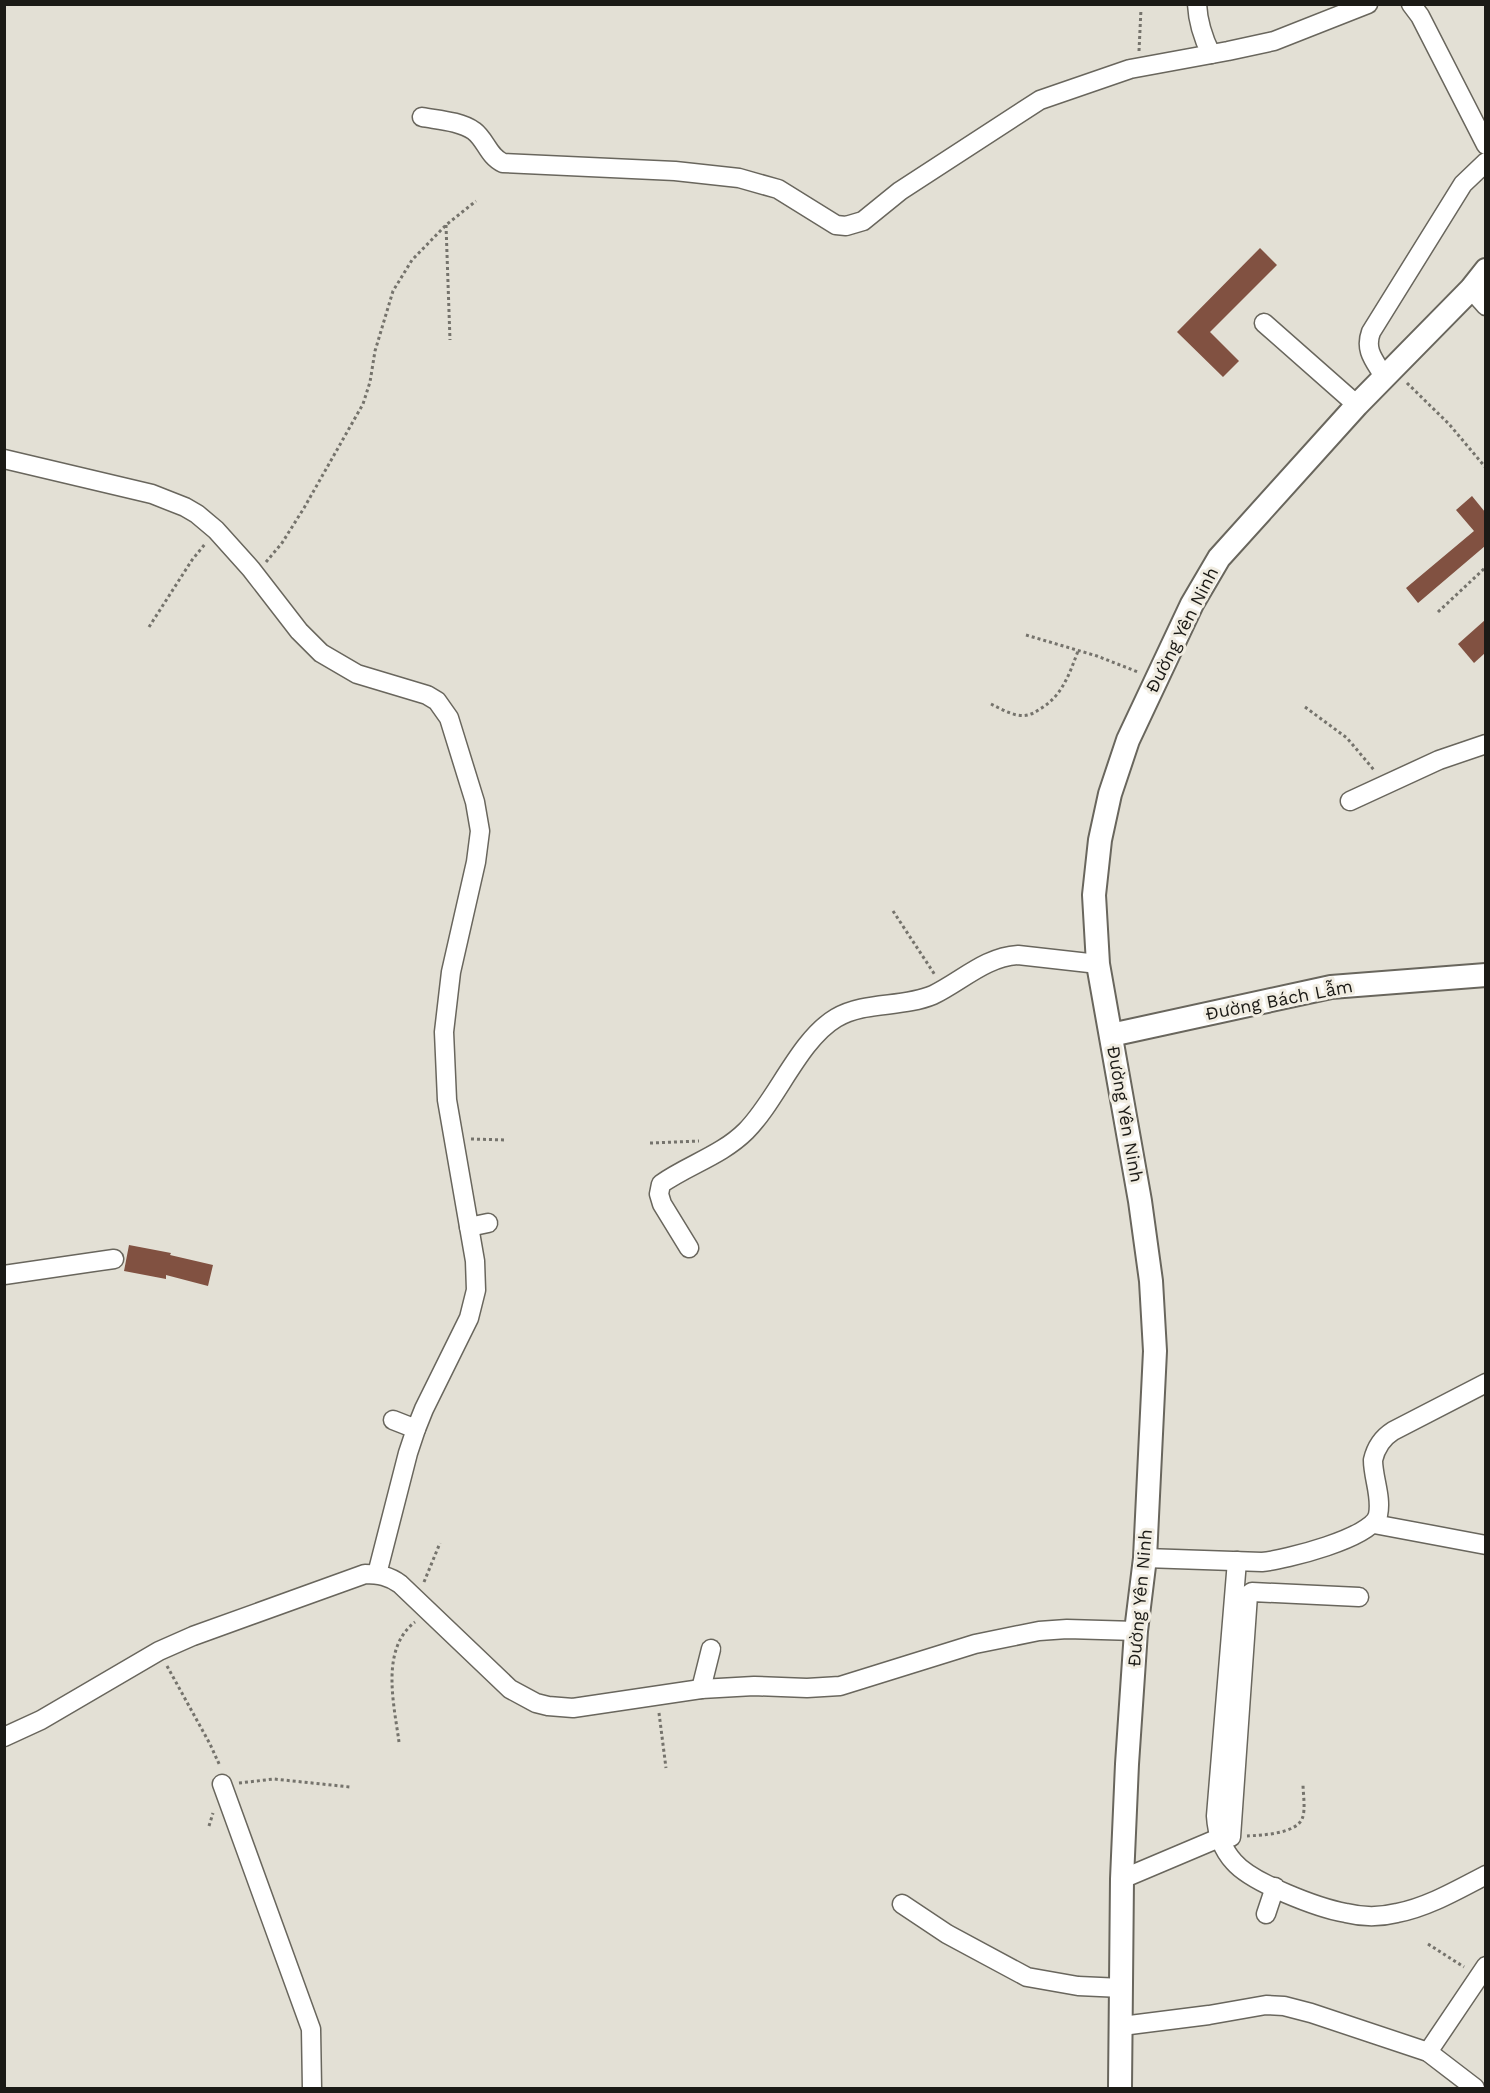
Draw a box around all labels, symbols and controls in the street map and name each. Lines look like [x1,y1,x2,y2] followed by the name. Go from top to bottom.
[1141,563,1222,696] street label: Đường Yên Ninh
[1204,975,1354,1024] street label: Đường Bách Lẫm
[1103,1044,1148,1184] street label: Đường Yên Ninh
[1123,1528,1156,1668] street label: Đường Yên Ninh

